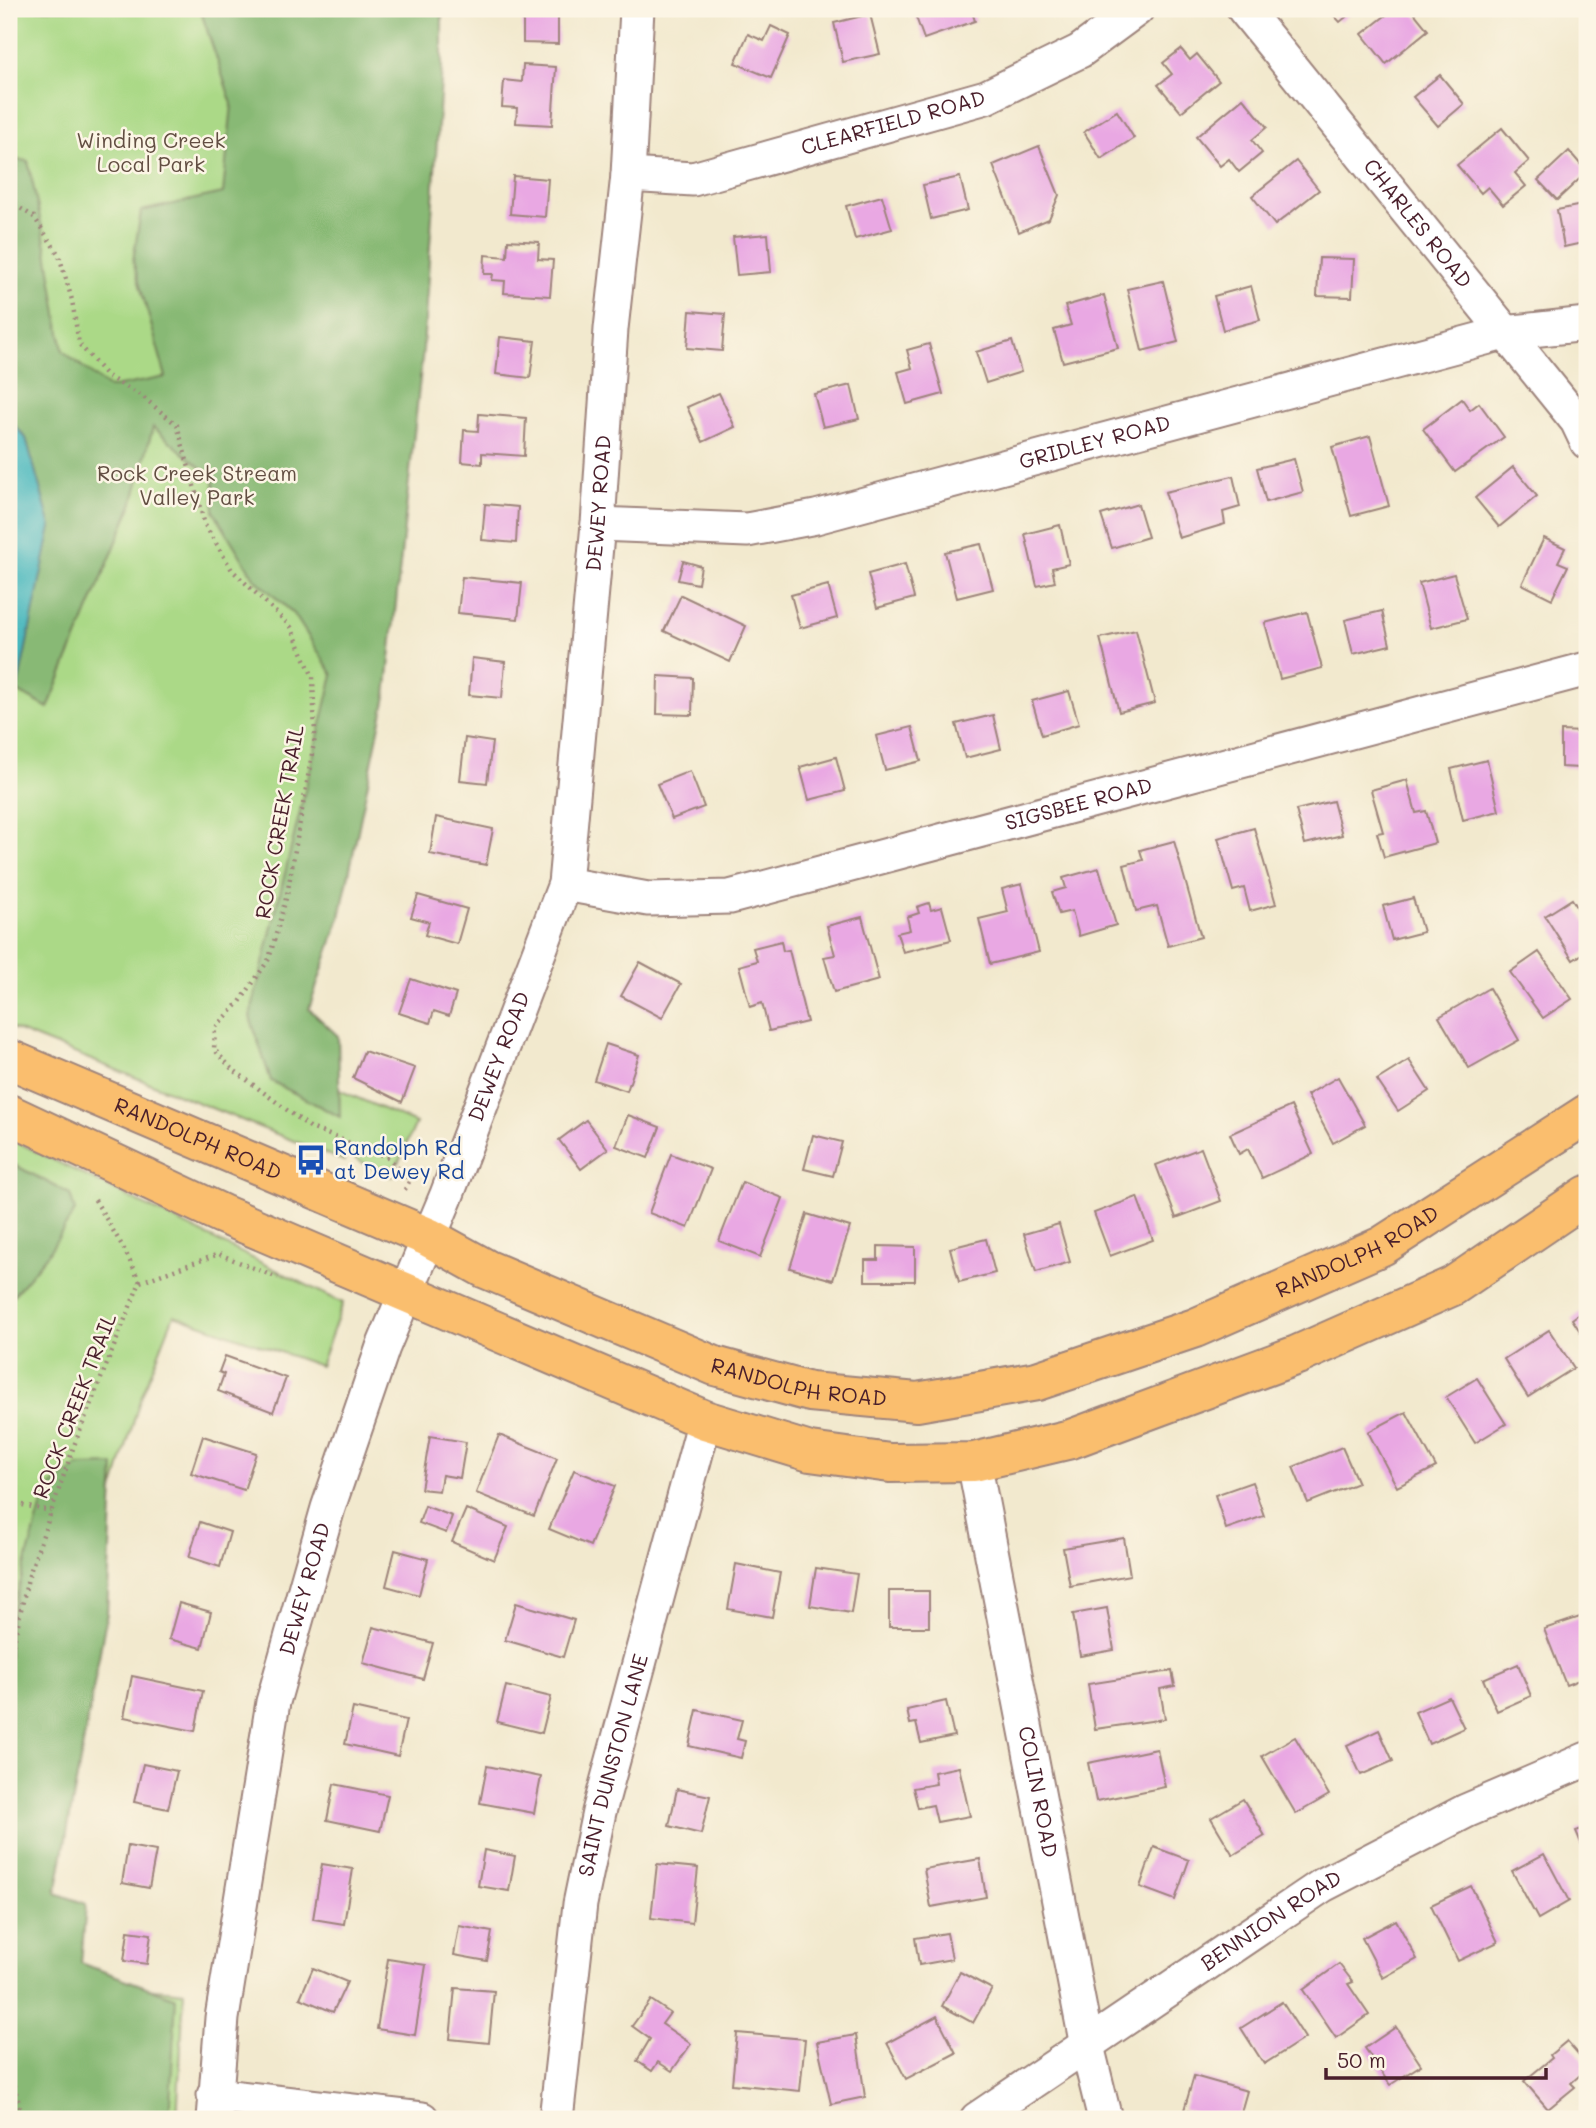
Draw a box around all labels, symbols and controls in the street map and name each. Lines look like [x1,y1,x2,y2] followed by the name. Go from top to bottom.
[797,83,988,160] street label: CLEARFIELD ROAD
[76,126,226,177] park label: Winding Creek Local Park
[1358,152,1479,293] street label: CHARLES ROAD
[1016,408,1173,474] street label: GRIDLEY ROAD
[579,434,616,572] street label: DEWEY ROAD
[97,459,297,510] park label: Rock Creek Stream Valley Park
[248,723,309,921] street label: ROCK CREEK TRAIL
[1002,770,1155,835] street label: SIGSBEE ROAD
[461,988,535,1125] street label: DEWEY ROAD
[110,1090,286,1185] street label: RANDOLPH ROAD
[334,1133,464,1184] place label: Randolph Rd at Dewey Rd
[294,1143,328,1177] bus stop icon: Randolph Rd at Dewey Rd
[1271,1198,1443,1303] street label: RANDOLPH ROAD
[26,1309,121,1502] street label: ROCK CREEK TRAIL
[708,1351,888,1411] street label: RANDOLPH ROAD
[272,1519,335,1658] street label: DEWEY ROAD
[571,1651,653,1879] street label: SAINT DUNSTON LANE
[1013,1724,1065,1860] street label: COLIN ROAD
[1195,1863,1345,1976] street label: BENNION ROAD
[1326,2037,1547,2081] scale bar
[1337,2046,1386,2073] text: 50 m

